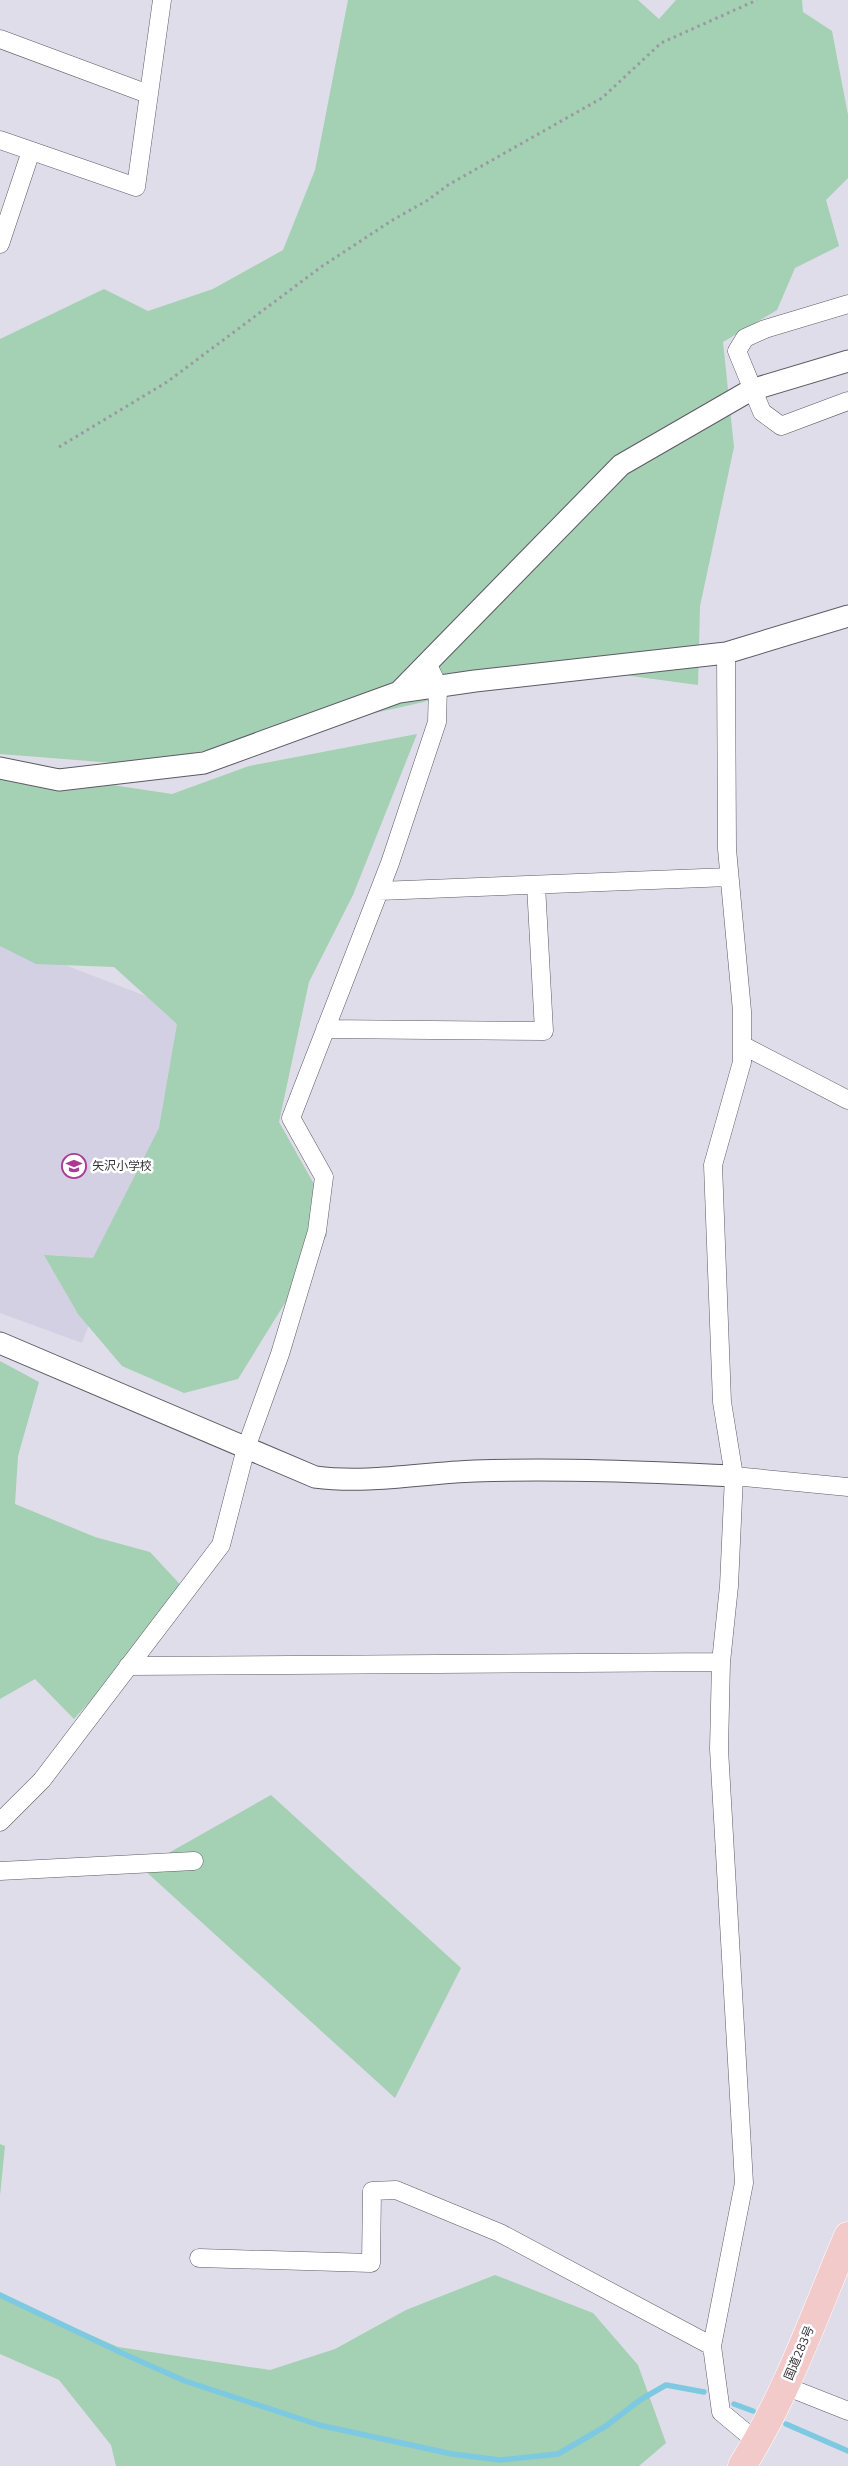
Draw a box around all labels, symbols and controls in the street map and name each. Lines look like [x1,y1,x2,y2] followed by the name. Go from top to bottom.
[61,1153,87,1179] school or university icon: 矢沢小学校
[92,1158,152,1174] place label: 矢沢小学校
[780,2323,818,2383] street label: 国道283号

